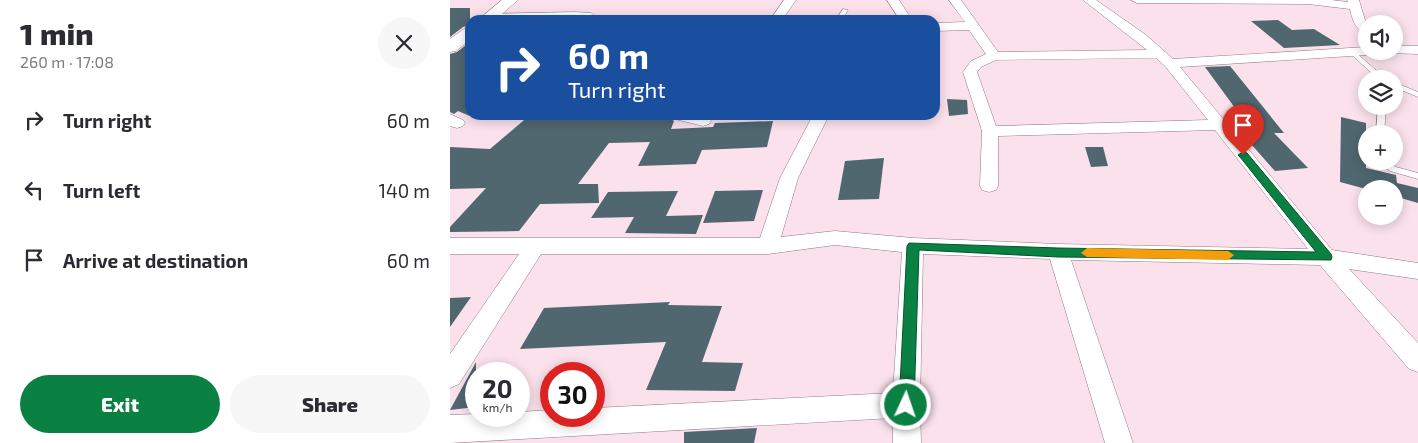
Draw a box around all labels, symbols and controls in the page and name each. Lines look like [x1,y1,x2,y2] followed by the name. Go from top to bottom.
[20,15,94,51] text: 1 min
[1358,15,1403,225] map controls
[1358,15,1403,60] button: sound
[378,17,430,69] button: close
[568,34,649,76] text: 60 m
[485,35,550,100] icon: right
[20,52,114,71] text: 260 m · 17:08
[1358,70,1403,115] button: layers
[568,76,666,102] text: Turn right
[1222,104,1264,155] pin
[20,106,48,134] icon: right
[63,109,151,132] text: Turn right
[387,109,430,132] text: 60 m
[1229,111,1257,139] icon: arrive
[1358,125,1403,170] button: +
[20,176,48,204] icon: left
[63,179,140,202] text: Turn left
[378,179,430,202] text: 140 m
[1358,180,1403,225] button: −
[20,246,48,274] icon: arrive
[63,249,248,272] text: Arrive at destination
[387,249,430,272] text: 60 m
[540,362,605,427] speed limit sign: 30
[482,373,513,403] text: 20
[20,375,220,433] button: Exit
[230,375,430,433] button: Share
[879,378,931,430] position arrow
[483,400,512,414] text: km/h

